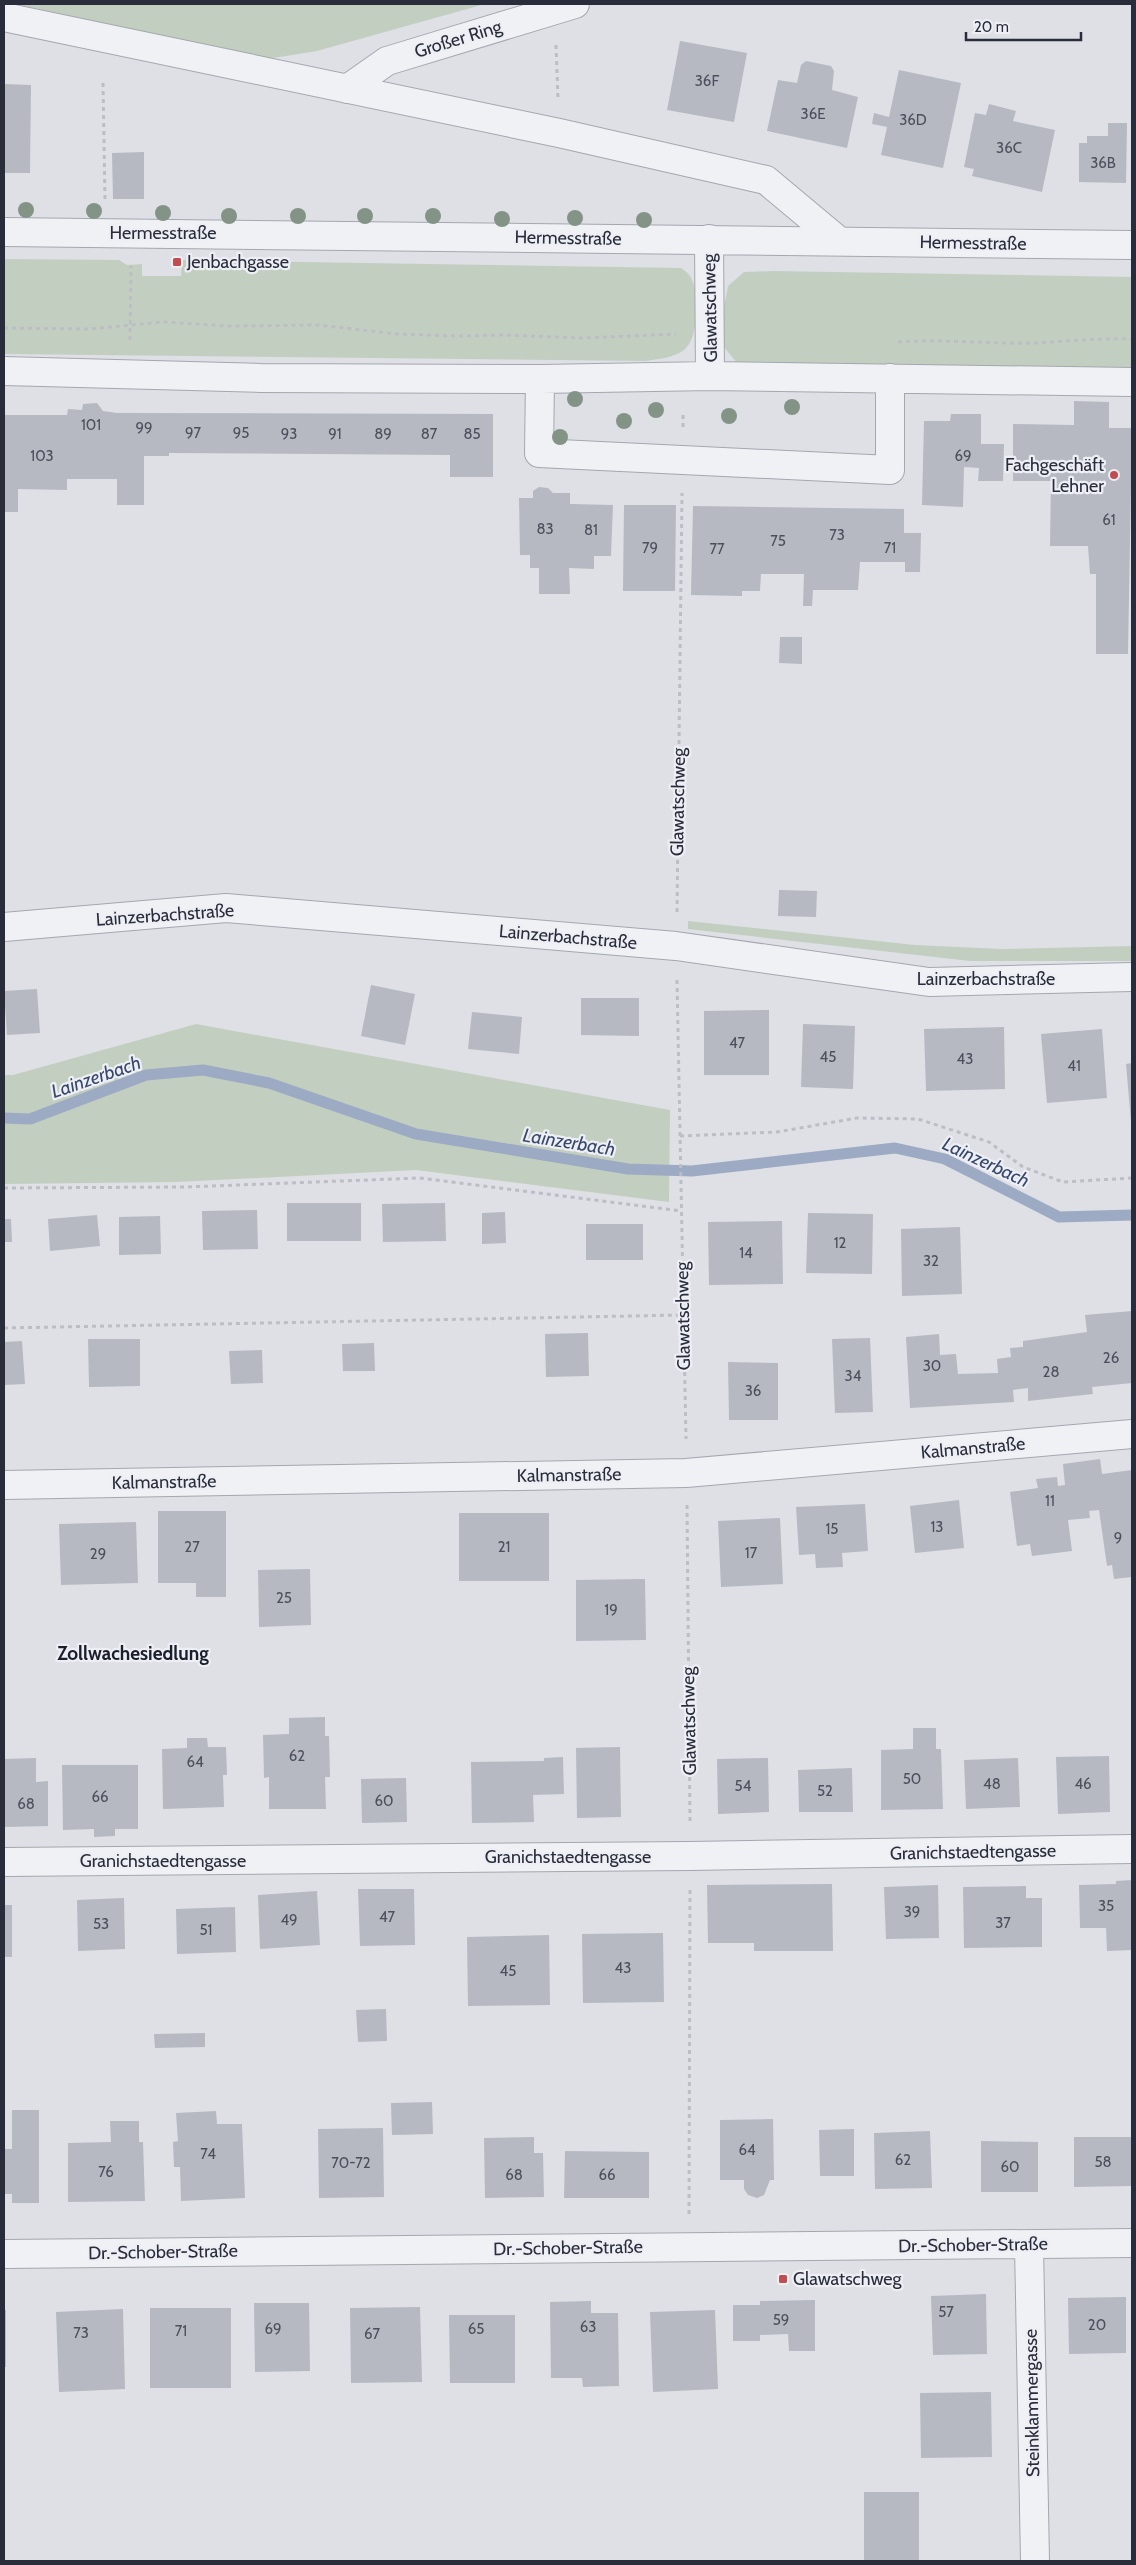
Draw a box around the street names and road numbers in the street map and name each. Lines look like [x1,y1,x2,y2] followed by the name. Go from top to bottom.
[412,15,505,63] street label: Großer Ring
[109,222,217,244] street label: Hermesstraße
[514,226,622,250] street label: Hermesstraße
[919,231,1027,255] street label: Hermesstraße
[698,253,722,362] street label: Glawatschweg
[666,747,690,856] street label: Glawatschweg
[95,899,235,931] street label: Lainzerbachstraße
[498,920,638,954] street label: Lainzerbachstraße
[917,968,1055,990] street label: Lainzerbachstraße
[671,1261,695,1370] street label: Glawatschweg
[920,1432,1026,1464] street label: Kalmanstraße
[516,1463,622,1487] street label: Kalmanstraße
[111,1470,217,1494] street label: Kalmanstraße
[677,1666,701,1775] street label: Glawatschweg
[890,1840,1056,1864] street label: Granichstaedtengasse
[485,1846,651,1868] street label: Granichstaedtengasse
[80,1850,246,1872] street label: Granichstaedtengasse
[898,2233,1048,2257] street label: Dr.-Schober-Straße
[493,2236,643,2260] street label: Dr.-Schober-Straße
[88,2240,238,2264] street label: Dr.-Schober-Straße
[1020,2329,1044,2477] street label: Steinklammergasse

